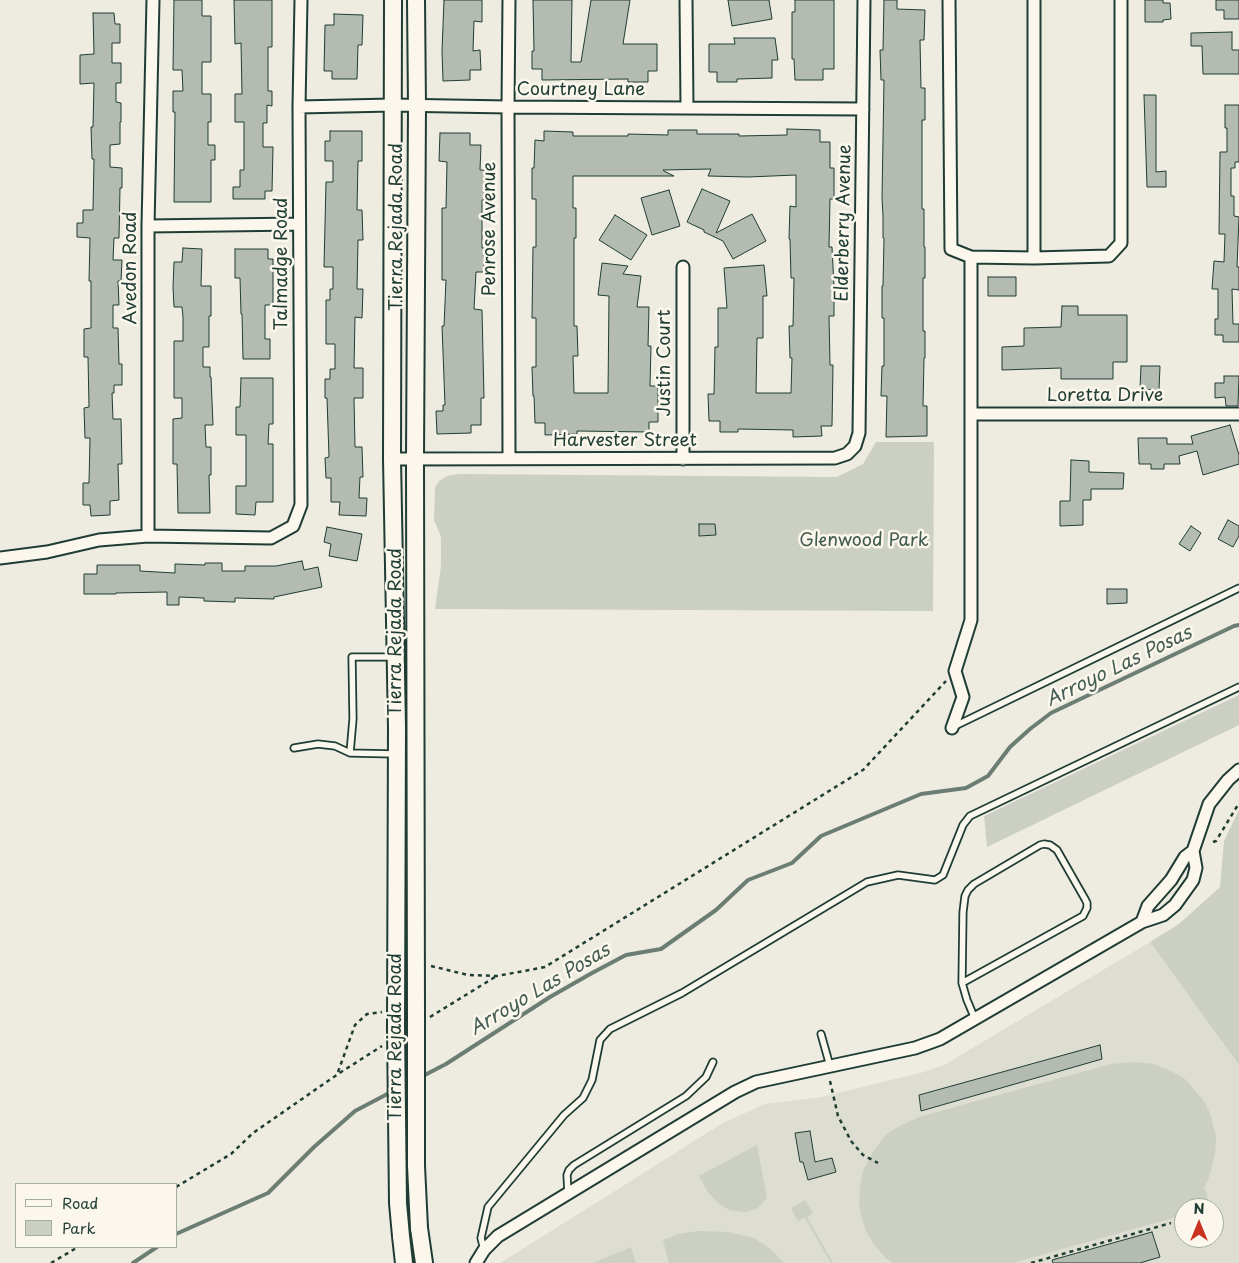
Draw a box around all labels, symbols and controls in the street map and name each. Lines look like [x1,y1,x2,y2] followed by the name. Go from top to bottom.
[517,79,645,101] street label: Courtney Lane
[386,143,408,311] street label: Tierra Rejada Road
[832,144,856,302] street label: Elderberry Avenue
[479,162,501,296] street label: Penrose Avenue
[271,197,293,331] street label: Talmadge Road
[120,211,142,325] street label: Avedon Road
[654,309,676,417] street label: Justin Court
[1047,385,1163,407] street label: Loretta Drive
[553,430,697,452] street label: Harvester Street
[799,530,929,552] park label: Glenwood Park
[385,548,407,716] street label: Tierra Rejada Road
[1042,622,1196,712] water label: Arroyo Las Posas
[466,939,614,1041] water label: Arroyo Las Posas
[385,953,407,1121] street label: Tierra Rejada Road
[15,1183,178,1248] legend
[62,1191,98,1214] text: Road
[1174,1198,1224,1248] north arrow
[1193,1198,1205,1219] text: N
[62,1216,96,1239] text: Park

